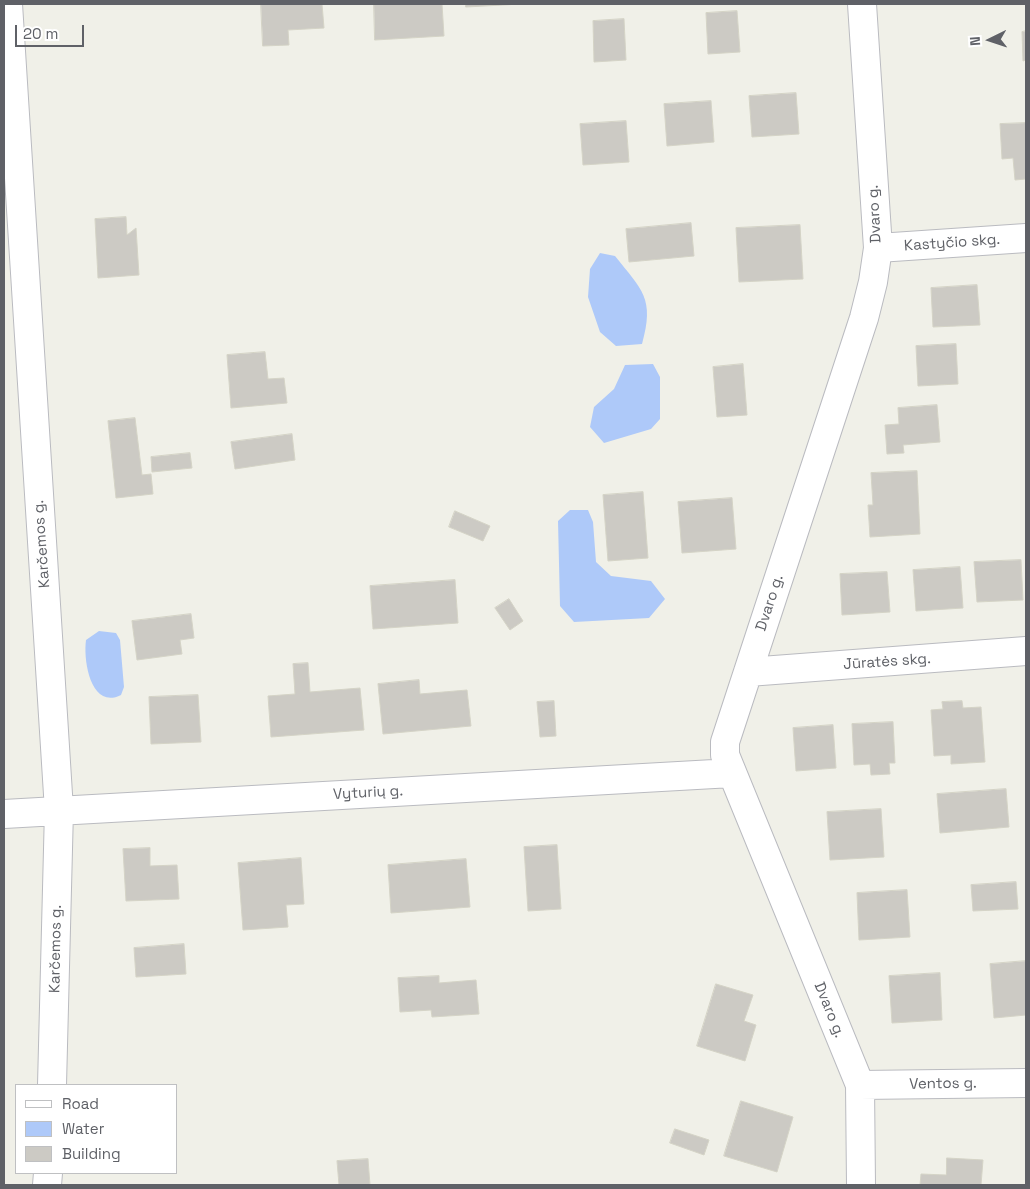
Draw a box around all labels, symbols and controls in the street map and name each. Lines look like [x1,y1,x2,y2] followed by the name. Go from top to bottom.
[18,15,86,47] scale bar
[965,15,1015,65] north arrow
[23,24,58,43] text: 20 m
[966,36,984,46] text: N
[864,184,886,244] street label: Dvaro g.
[903,231,1001,255] street label: Kastyčio skg.
[30,499,54,589] street label: Karčemos g.
[752,572,788,634] street label: Dvaro g.
[843,650,931,674] street label: Jūratės skg.
[332,782,404,804] street label: Vyturių g.
[46,905,66,993] street label: Karčemos g.
[810,980,848,1040] street label: Dvaro g.
[909,1074,977,1094] street label: Ventos g.
[15,1084,178,1174] legend
[62,1094,99,1113] text: Road
[62,1119,104,1138] text: Water
[62,1144,121,1163] text: Building

